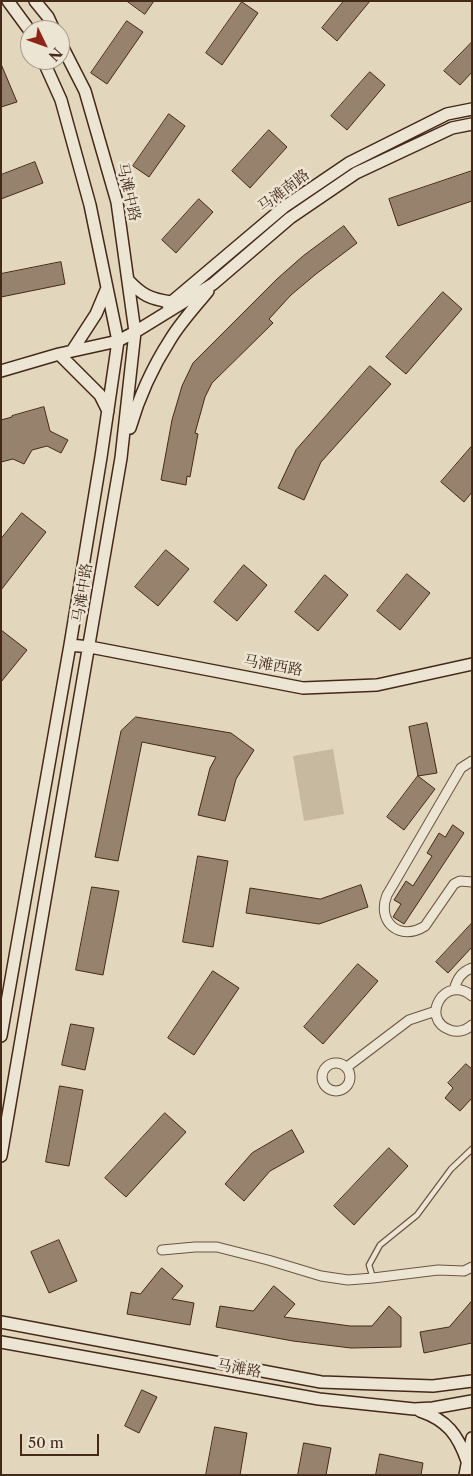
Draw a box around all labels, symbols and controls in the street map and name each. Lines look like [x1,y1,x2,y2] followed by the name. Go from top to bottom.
[20,20,70,70] north arrow
[45,44,66,65] text: N
[112,161,144,223] street label: 马滩中路
[255,166,313,216] street label: 马滩南路
[69,562,97,624] street label: 马滩中路
[242,652,304,680] street label: 马滩西路
[215,1356,263,1382] street label: 马滩路
[22,1424,101,1456] scale bar
[28,1433,64,1452] text: 50 m

